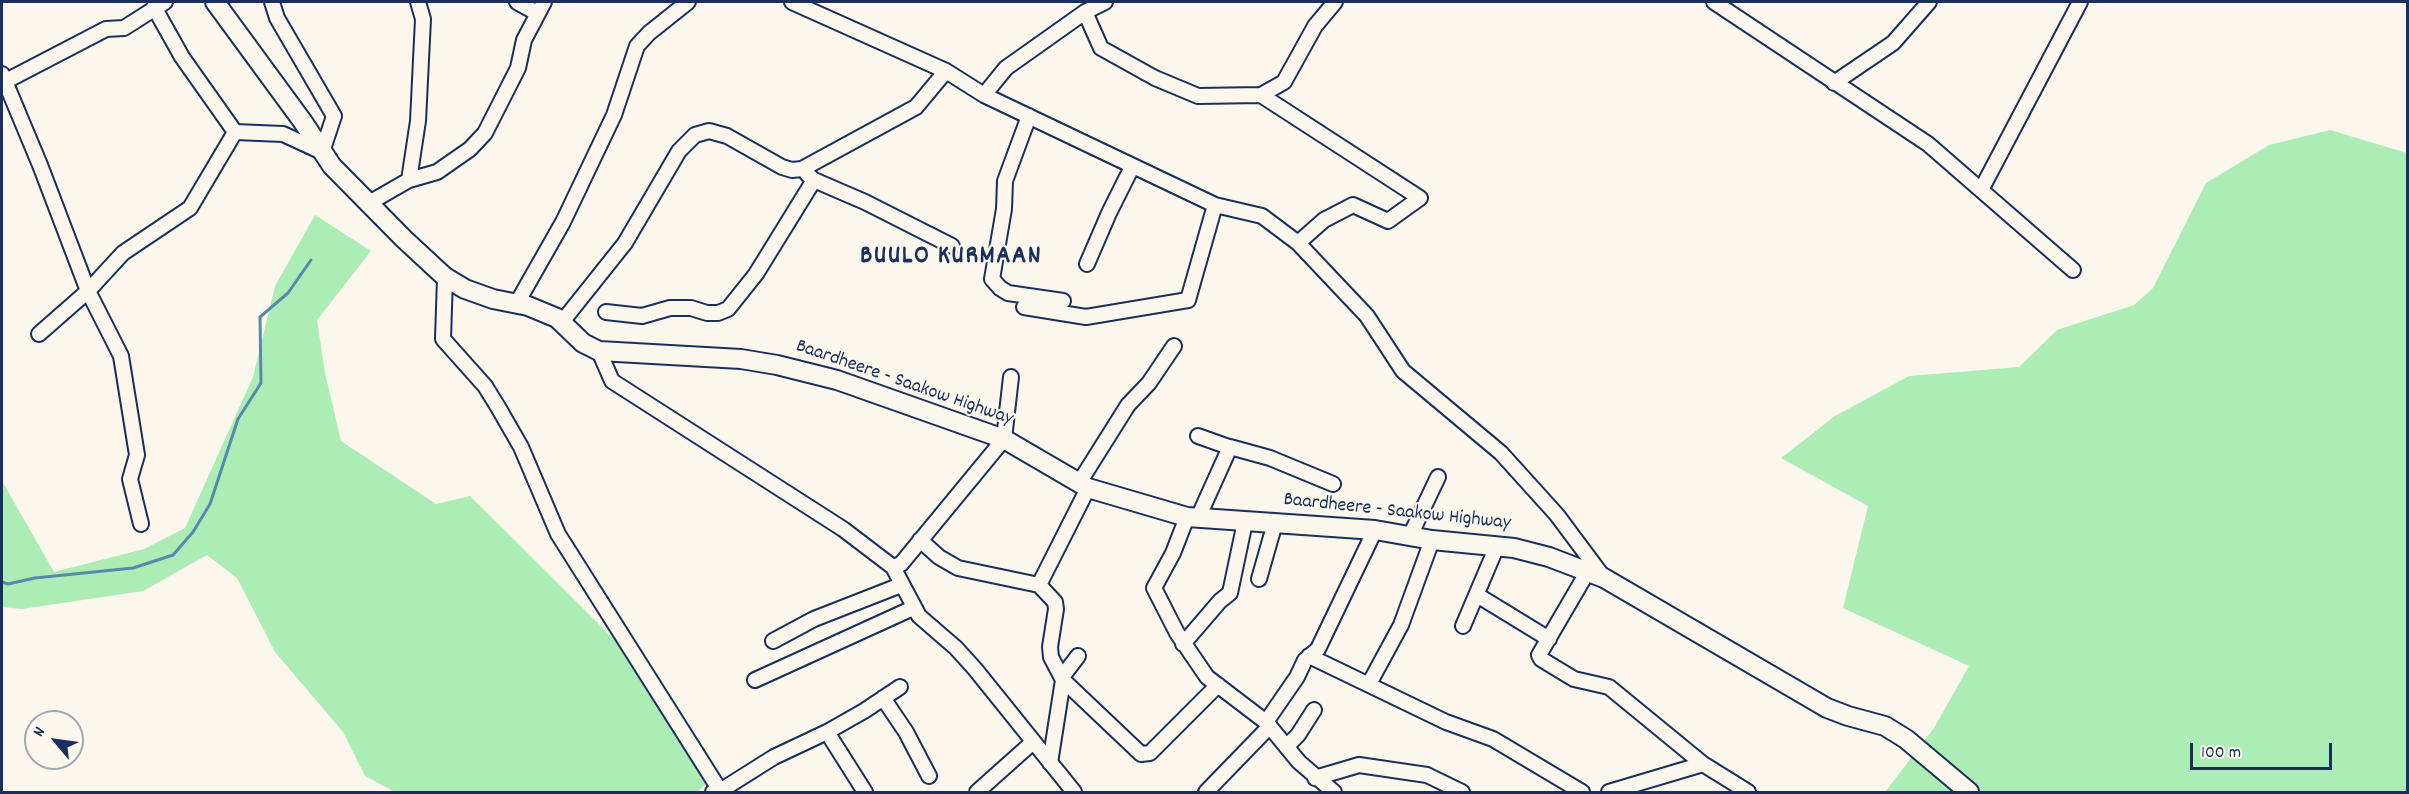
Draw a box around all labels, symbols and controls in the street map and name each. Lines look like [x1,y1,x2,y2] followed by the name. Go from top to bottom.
[860,242,1042,274] district label: BUULO KURMAAN
[792,335,1016,433] street label: Baardheere - Saakow Highway
[1282,489,1512,537] street label: Baardheere - Saakow Highway
[24,710,84,770] north arrow
[28,723,52,741] text: N
[2193,731,2336,769] scale bar
[2201,741,2241,766] text: 100 m

